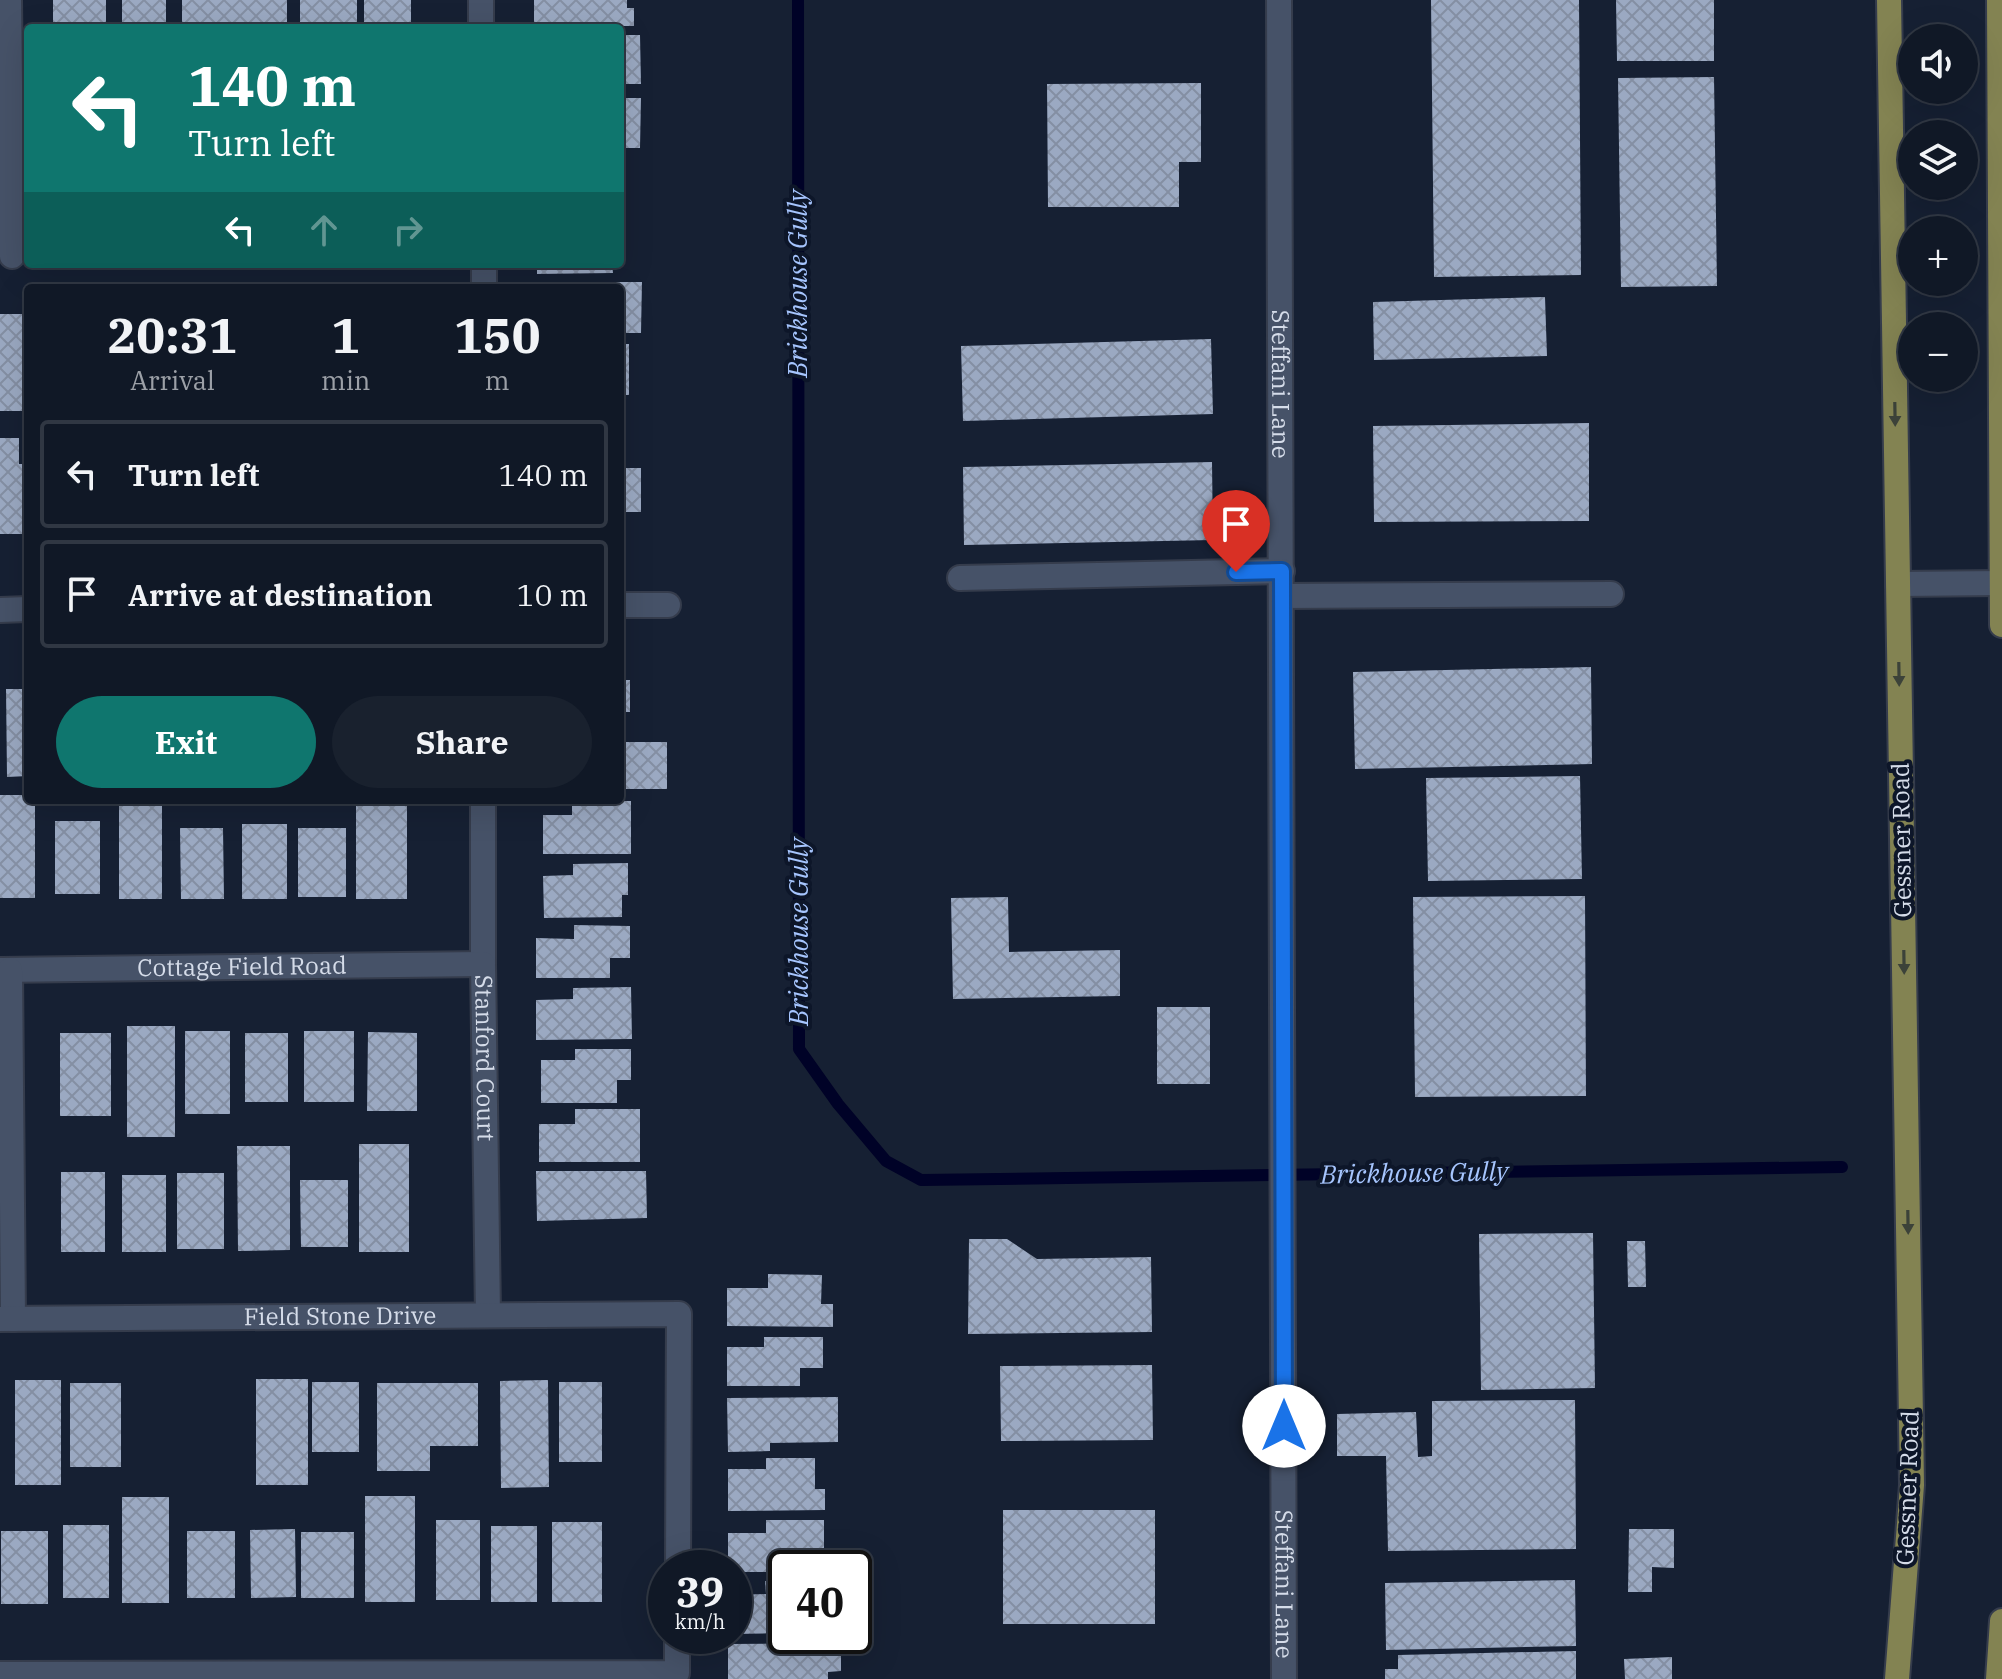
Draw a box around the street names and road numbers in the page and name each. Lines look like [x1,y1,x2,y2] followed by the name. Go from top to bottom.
[1265,309,1297,459] street label: Steffani Lane
[1884,762,1918,918] street label: Gessner Road
[137,949,347,983] street label: Cottage Field Road
[468,974,503,1142] street label: Stanford Court
[243,1299,437,1332] street label: Field Stone Drive
[1888,1410,1926,1566] street label: Gessner Road
[1268,1509,1301,1659] street label: Steffani Lane

